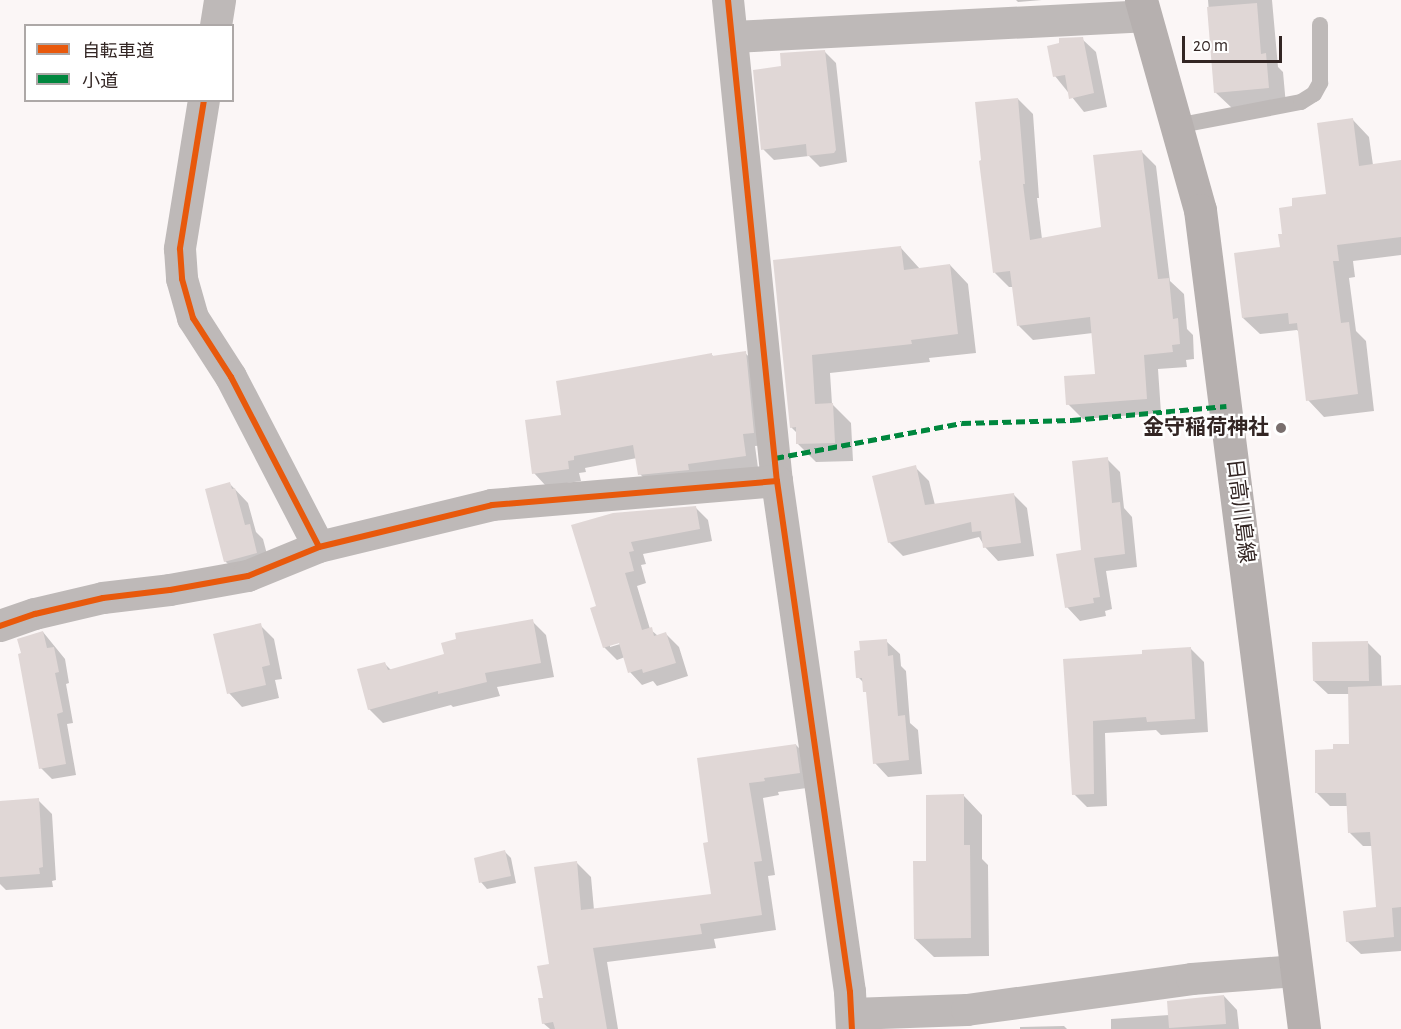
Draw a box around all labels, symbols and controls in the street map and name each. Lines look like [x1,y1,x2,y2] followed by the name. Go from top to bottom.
[24,24,234,102] legend
[1185,24,1286,62] scale bar
[1193,37,1228,55] text: 20 m
[82,43,154,61] text: 自転車道
[82,73,118,91] text: 小道
[1143,415,1269,441] place label: 金守稲荷神社
[1274,421,1288,435] marker: 金守稲荷神社
[1221,457,1259,565] street label: 日高川島線

